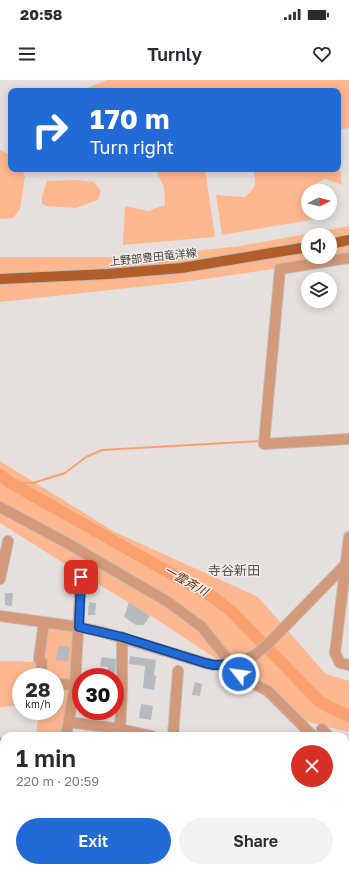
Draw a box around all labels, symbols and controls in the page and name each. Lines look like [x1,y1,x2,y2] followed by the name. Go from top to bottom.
[20,5,62,23] text: 20:58
[16,43,38,65] icon: menu
[147,43,202,65] text: Turnly
[311,43,333,65] icon: heart
[90,102,169,135] text: 170 m
[24,104,76,156] icon: right
[90,136,174,158] text: Turn right
[301,184,337,220] north arrow
[301,184,337,308] map controls
[301,228,337,264] button: sound
[109,245,197,268] street label: 上野部豊田竜洋線
[301,272,337,308] button: layers
[64,560,98,594] pin
[162,562,213,600] water label: 一雲斉川
[208,562,260,578] district label: 寺谷新田
[70,566,92,588] icon: arrive
[218,653,260,695] position arrow
[72,668,124,720] speed limit sign: 30
[25,677,50,701] text: 28
[25,698,51,710] text: km/h
[16,743,76,772] text: 1 min
[291,745,333,787] button: close
[16,773,99,789] text: 220 m · 20:59
[16,818,171,864] button: Exit
[179,818,333,864] button: Share

